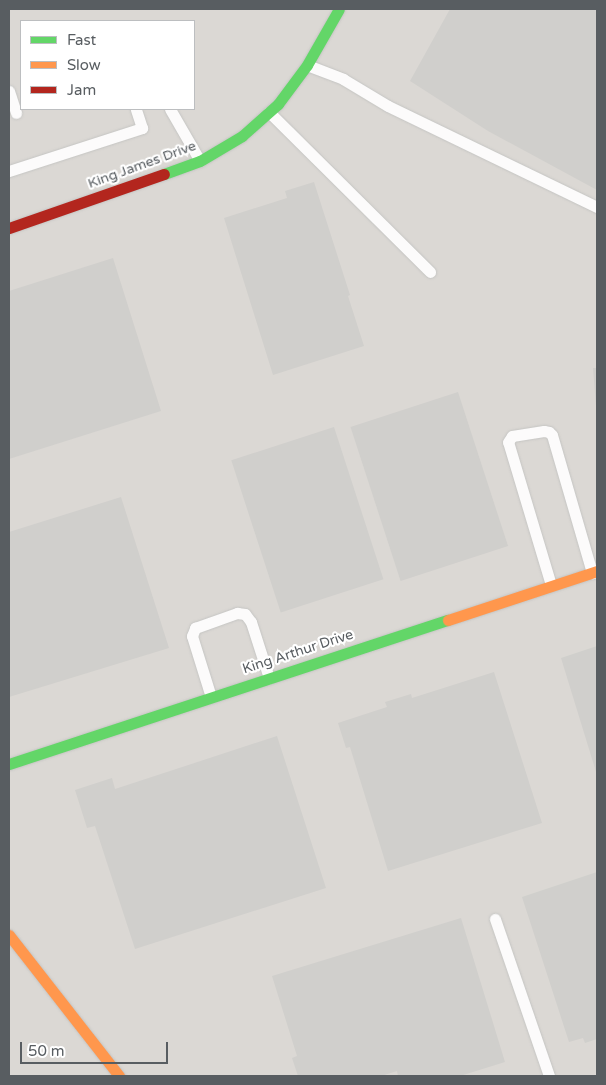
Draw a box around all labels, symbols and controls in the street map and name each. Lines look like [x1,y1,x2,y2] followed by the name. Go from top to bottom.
[20,20,195,110] legend
[67,31,96,49] text: Fast
[67,56,101,74] text: Slow
[67,81,96,99] text: Jam
[86,138,198,192] street label: King James Drive
[241,626,355,678] street label: King Arthur Drive
[22,1032,170,1064] scale bar
[28,1042,65,1060] text: 50 m

